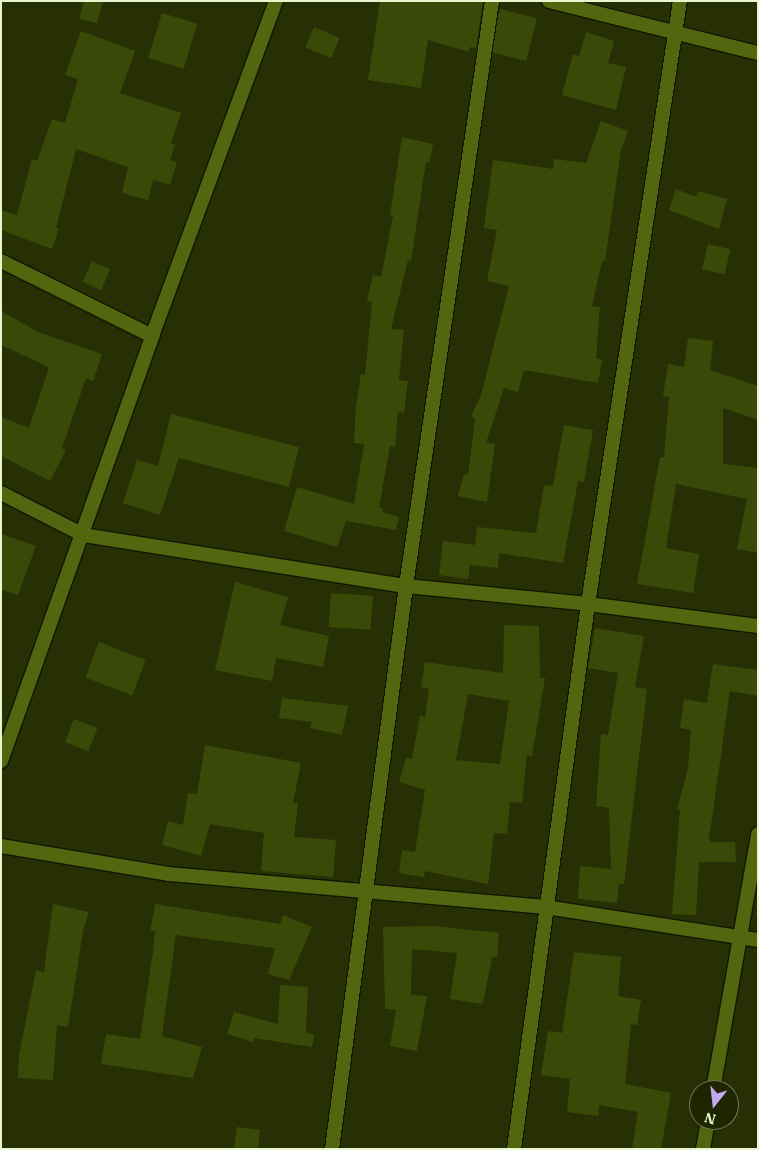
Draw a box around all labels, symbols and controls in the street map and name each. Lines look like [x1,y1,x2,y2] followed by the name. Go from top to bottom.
[689,1080,739,1130] north arrow
[702,1108,718,1129] text: N

